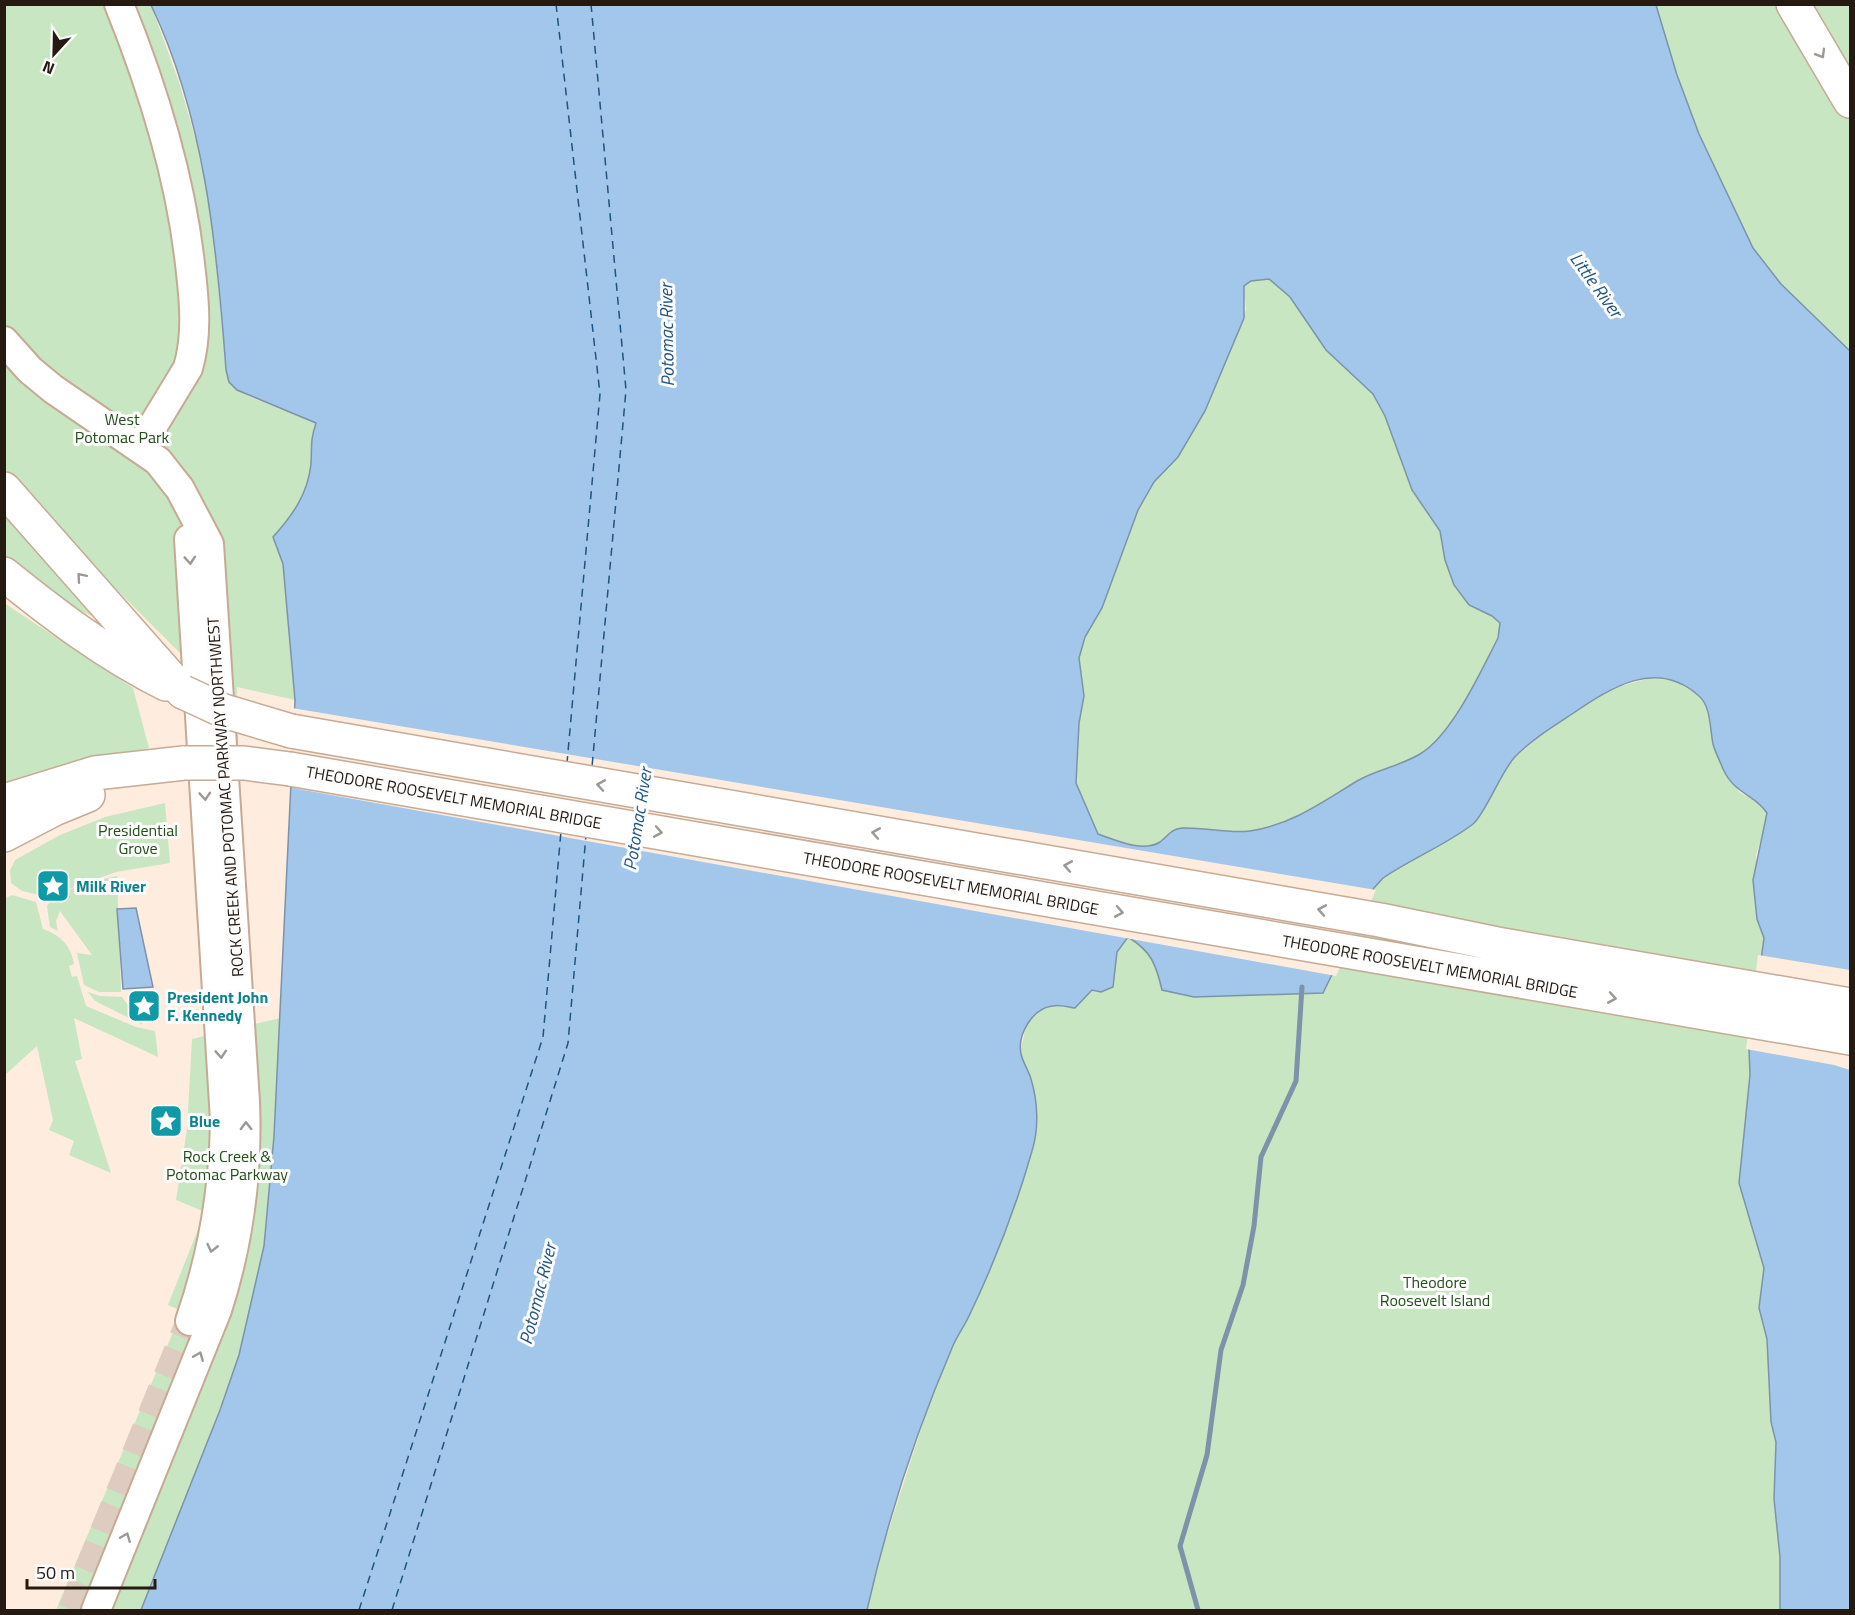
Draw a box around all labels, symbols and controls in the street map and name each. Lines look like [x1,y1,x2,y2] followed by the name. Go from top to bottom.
[24,24,84,84] north arrow
[1813,48,1825,58] one-way arrow
[39,55,58,81] text: N
[1563,246,1631,325] water label: Little River
[652,281,681,387] water label: Potomac River
[75,407,170,449] park label: West Potomac Park
[183,555,196,564] one-way arrow
[77,573,88,584] one-way arrow
[200,616,250,978] street label: ROCK CREEK AND POTOMAC PARKWAY NORTHWEST
[304,759,604,835] street label: THEODORE ROOSEVELT MEMORIAL BRIDGE
[616,764,659,872] water label: Potomac River
[596,779,606,792] one-way arrow
[198,792,211,801] one-way arrow
[98,818,178,860] park label: Presidential Grove
[654,826,663,838] one-way arrow
[871,827,881,840] one-way arrow
[801,845,1101,921] street label: THEODORE ROOSEVELT MEMORIAL BRIDGE
[1063,860,1073,873] one-way arrow
[35,868,71,904] place icon: Milk River
[76,874,146,898] place label: Milk River
[1317,904,1327,917] one-way arrow
[1114,905,1124,918] one-way arrow
[1280,928,1580,1004] street label: THEODORE ROOSEVELT MEMORIAL BRIDGE
[167,985,268,1027] place label: President John F. Kennedy
[126,988,162,1024] place icon: President John F. Kennedy
[1607,991,1616,1003] one-way arrow
[214,1049,227,1058] one-way arrow
[148,1103,184,1139] place icon: Blue
[189,1109,220,1133] place label: Blue
[240,1121,252,1130] one-way arrow
[166,1144,288,1186] park label: Rock Creek & Potomac Parkway
[512,1238,564,1347] water label: Potomac River
[206,1242,219,1252] one-way arrow
[1380,1270,1490,1312] park label: Theodore Roosevelt Island
[192,1352,204,1363] one-way arrow
[119,1532,131,1543] one-way arrow
[27,1552,154,1590] scale bar
[36,1559,75,1586] text: 50 m

